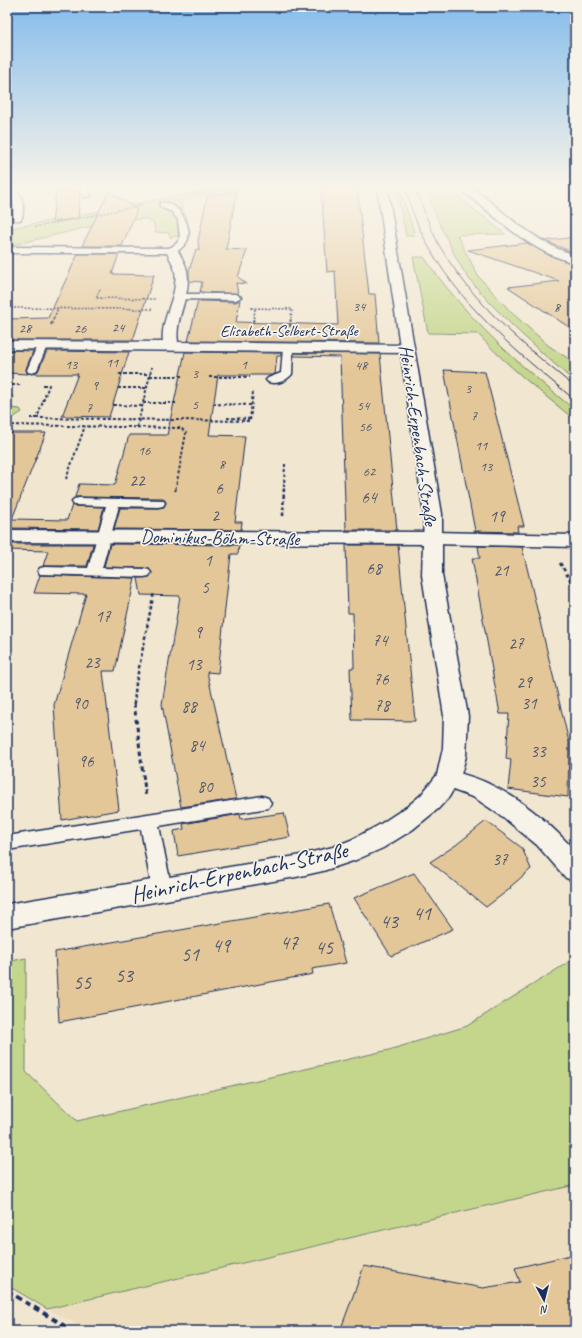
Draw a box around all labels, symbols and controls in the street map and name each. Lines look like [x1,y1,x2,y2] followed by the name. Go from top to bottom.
[353,298,367,315] house number: 34
[554,299,562,316] house number: 8
[112,319,126,336] house number: 24
[19,320,33,337] house number: 28
[74,320,87,337] house number: 26
[220,321,360,341] street label: Elisabeth-Selbert-Straße
[393,343,443,529] street label: Heinrich-Erpenbach-Straße
[106,354,119,371] house number: 11
[65,356,79,373] house number: 13
[241,356,248,373] house number: 1
[355,357,369,374] house number: 48
[192,365,200,382] house number: 3
[92,377,100,394] house number: 9
[465,380,473,397] house number: 3
[192,396,199,413] house number: 5
[357,397,371,414] house number: 54
[86,399,93,416] house number: 7
[471,407,478,424] house number: 7
[359,418,372,435] house number: 56
[475,437,488,454] house number: 11
[138,442,151,459] house number: 16
[219,456,227,473] house number: 8
[480,458,494,475] house number: 13
[363,463,377,480] house number: 62
[129,470,146,491] house number: 22
[215,478,224,499] house number: 6
[361,487,379,508] house number: 64
[211,505,220,526] house number: 2
[489,506,506,527] house number: 19
[140,525,301,551] street label: Dominikus-Böhm-Straße
[204,550,213,571] house number: 1
[366,558,384,579] house number: 68
[493,560,510,581] house number: 21
[201,577,210,598] house number: 5
[95,606,112,627] house number: 17
[194,622,203,643] house number: 9
[372,630,390,651] house number: 74
[508,633,525,654] house number: 27
[84,652,101,673] house number: 23
[186,654,203,675] house number: 13
[373,669,390,690] house number: 76
[516,672,533,693] house number: 29
[72,693,89,714] house number: 90
[521,693,538,714] house number: 31
[374,695,392,716] house number: 78
[181,696,199,717] house number: 88
[189,735,207,756] house number: 84
[530,741,547,762] house number: 33
[78,751,95,772] house number: 96
[530,771,547,792] house number: 35
[197,776,214,797] house number: 80
[128,835,352,910] street label: Heinrich-Erpenbach-Straße
[492,849,509,870] house number: 37
[413,901,432,926] house number: 41
[380,909,400,934] house number: 43
[280,930,299,955] house number: 47
[212,933,232,958] house number: 49
[315,935,334,960] house number: 45
[181,942,200,967] house number: 51
[115,963,135,988] house number: 53
[73,970,92,995] house number: 55
[524,1280,564,1320] north arrow
[539,1303,549,1318] text: N

